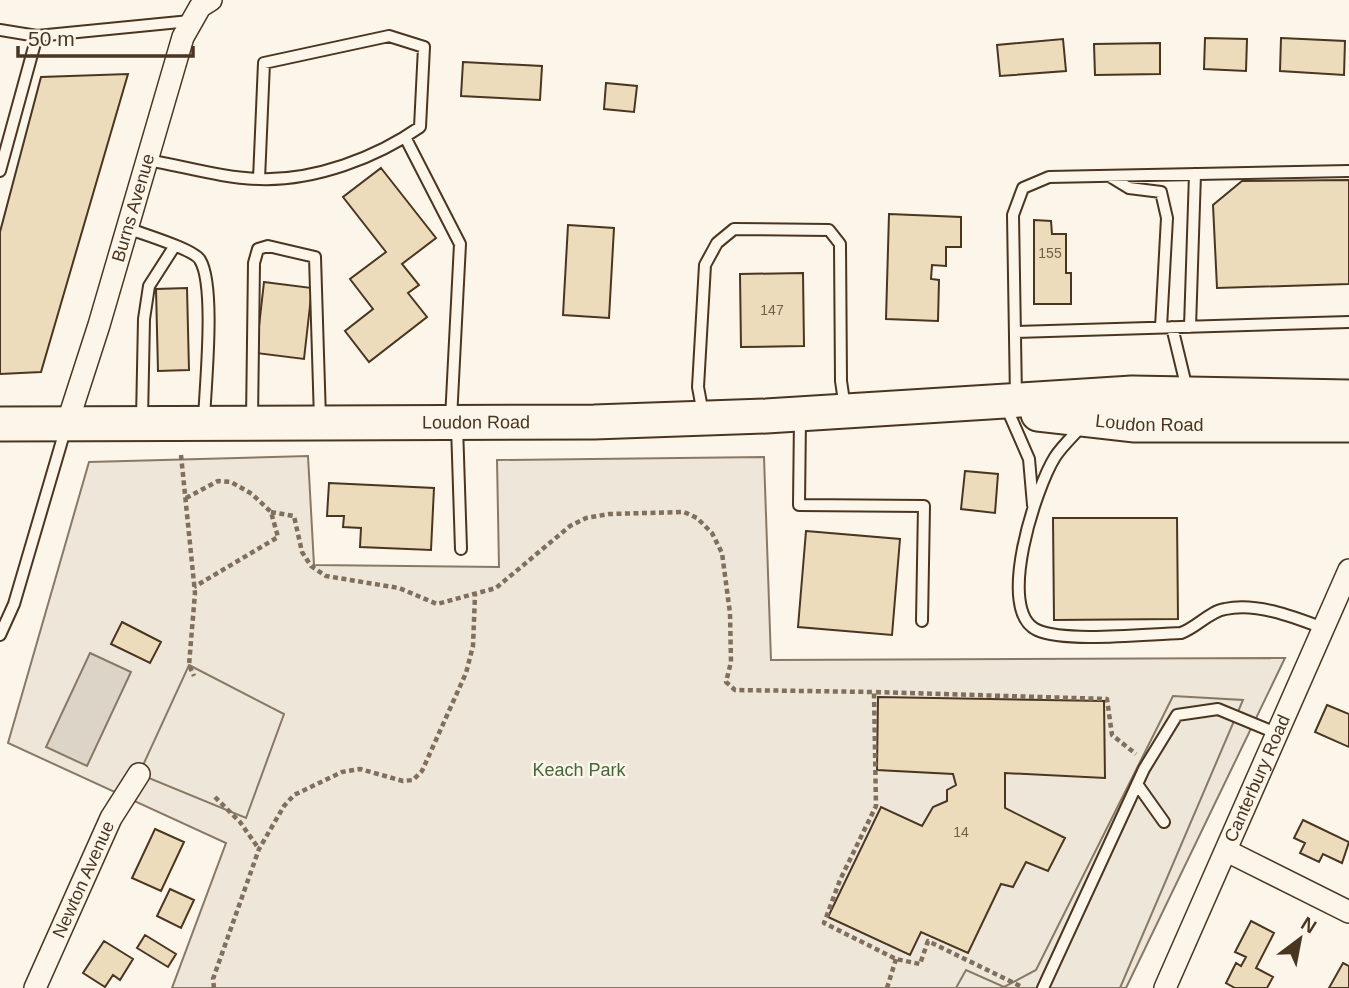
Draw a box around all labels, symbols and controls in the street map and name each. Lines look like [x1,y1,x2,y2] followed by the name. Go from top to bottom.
[18,14,192,58] scale bar
[28,27,75,50] text: 50 m
[108,151,158,264] street label: Burns Avenue
[1038,245,1062,261] house number: 155
[760,302,784,318] house number: 147
[1094,411,1203,435] street label: Loudon Road
[422,412,530,433] street label: Loudon Road
[1220,712,1294,845] street label: Canterbury Road
[532,760,627,780] park label: Keach Park
[49,818,118,941] street label: Newton Avenue
[953,824,969,840] house number: 14
[1265,904,1335,974] north arrow
[1297,912,1320,938] text: N

